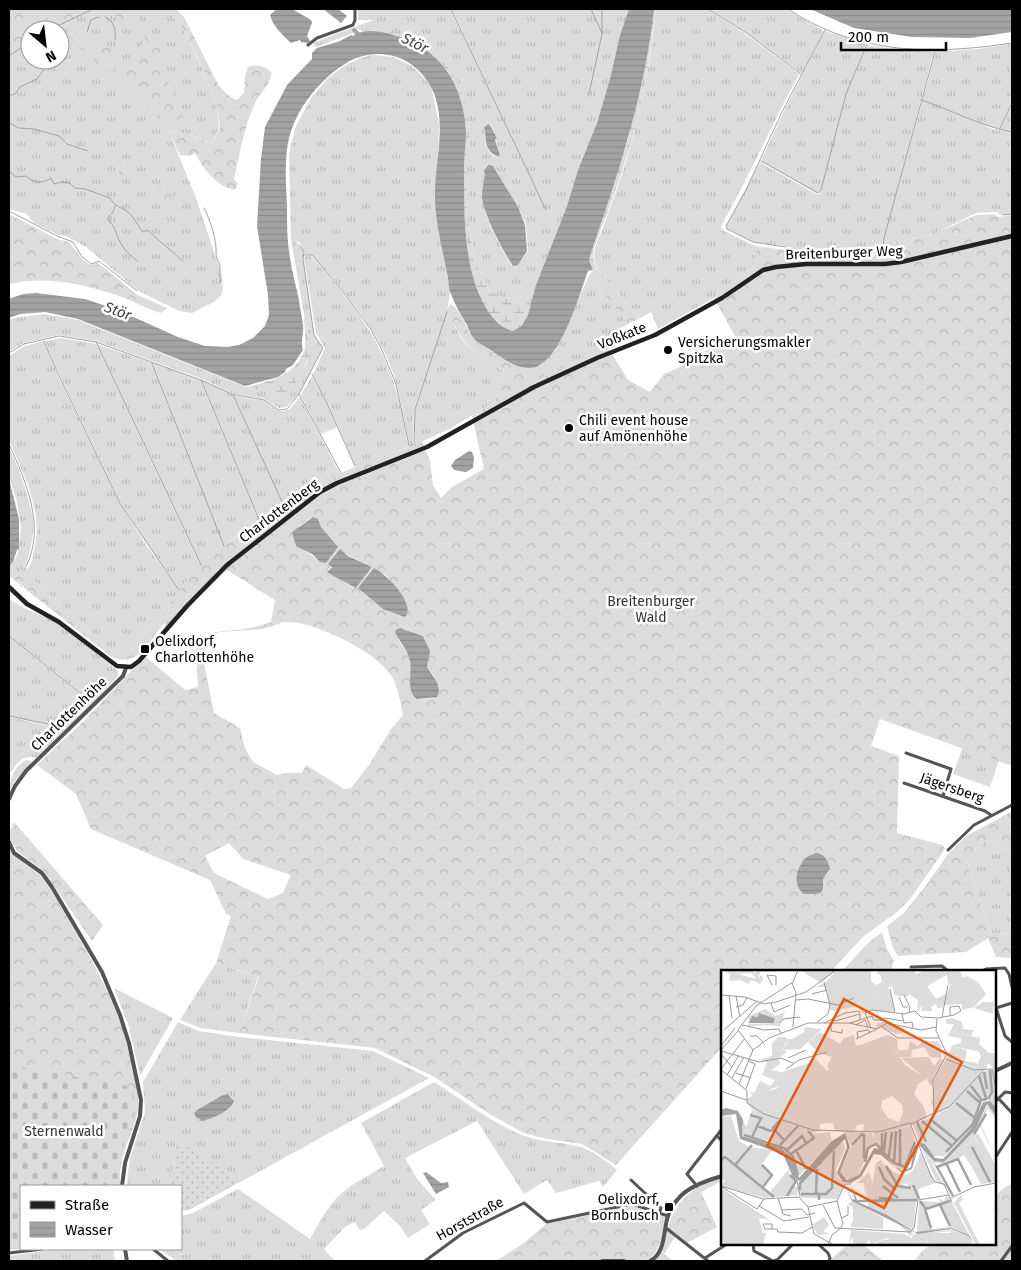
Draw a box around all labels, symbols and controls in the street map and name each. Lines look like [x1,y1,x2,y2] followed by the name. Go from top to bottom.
[20,20,70,70] north arrow
[841,20,946,52] scale bar
[398,28,432,58] water label: Stör
[848,28,889,46] text: 200 m
[43,46,59,66] text: N
[785,242,904,264] street label: Breitenburger Weg
[101,297,135,325] water label: Stör
[595,319,649,353] street label: Voßkate
[678,334,811,367] place label: Versicherungsmakler Spitzka
[662,344,674,356] marker: Versicherungsmakler Spitzka
[579,412,688,445] place label: Chili event house auf Amönenhöhe
[563,422,575,434] marker: Chili event house auf Amönenhöhe
[236,475,323,546] street label: Charlottenberg
[607,593,695,626] park label: Breitenburger Wald
[155,633,254,666] place label: Oelixdorf, Charlottenhöhe
[139,643,151,655] marker: Oelixdorf, Charlottenhöhe
[27,673,111,755] street label: Charlottenhöhe
[918,769,987,807] street label: Jägersberg
[721,970,996,1245] inset map
[24,1123,104,1140] park label: Sternenwald
[20,1185,182,1250] legend
[591,1191,659,1224] place label: Oelixdorf, Bornbusch
[433,1193,507,1245] street label: Horststraße
[65,1196,109,1214] text: Straße
[663,1201,675,1213] marker: Oelixdorf, Bornbusch
[65,1221,113,1239] text: Wasser

